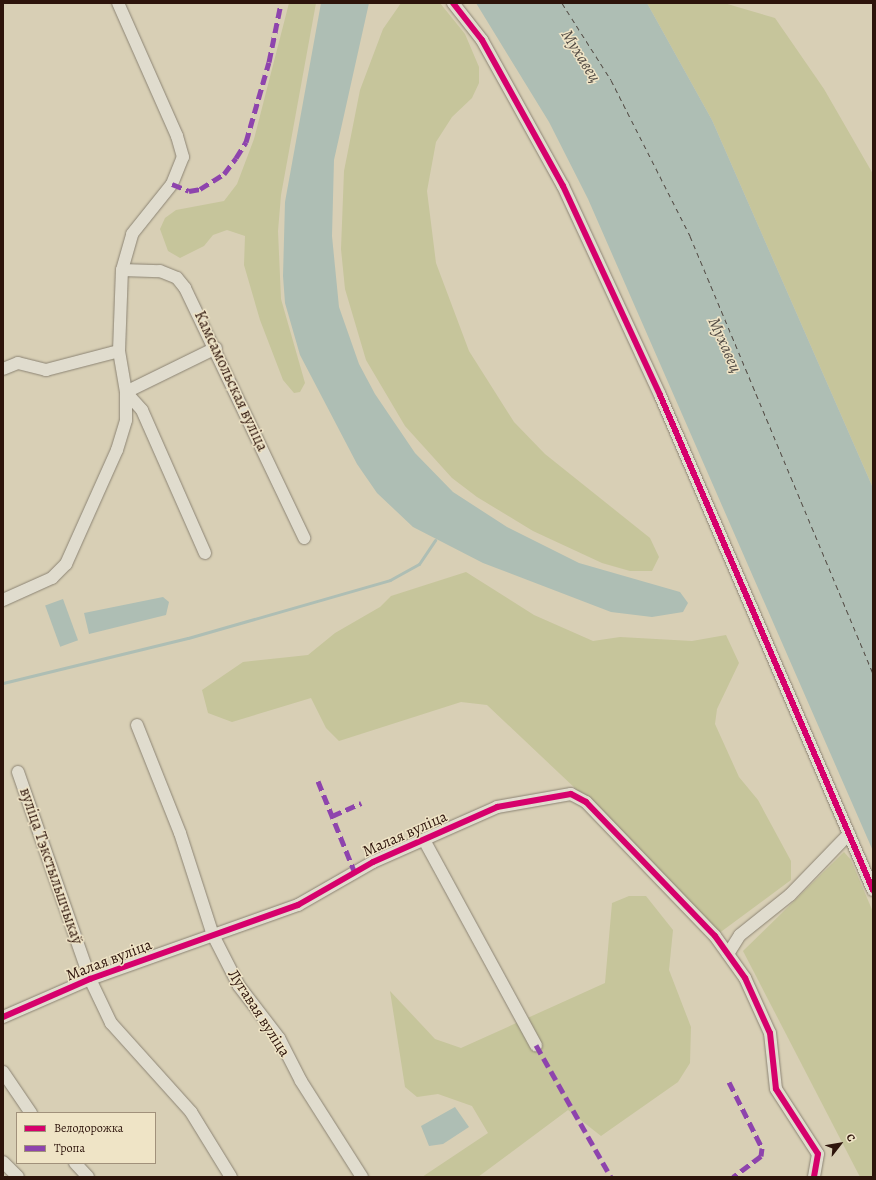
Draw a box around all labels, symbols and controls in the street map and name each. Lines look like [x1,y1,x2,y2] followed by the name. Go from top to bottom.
[557,26,605,86] water label: Мухавец
[190,308,272,454] street label: Камсамольская вуліца
[704,314,746,376] water label: Мухавец
[15,785,87,947] street label: вуліца Тэкстыльшчыкаў
[360,807,450,861] street label: Малая вуліца
[63,935,155,985] street label: Малая вуліца
[224,966,294,1060] street label: Лугавая вуліца
[16,1112,156,1164] legend
[54,1120,123,1136] text: Велодорожка
[820,1124,860,1164] north arrow
[843,1131,859,1144] text: С
[54,1140,85,1156] text: Тропа

